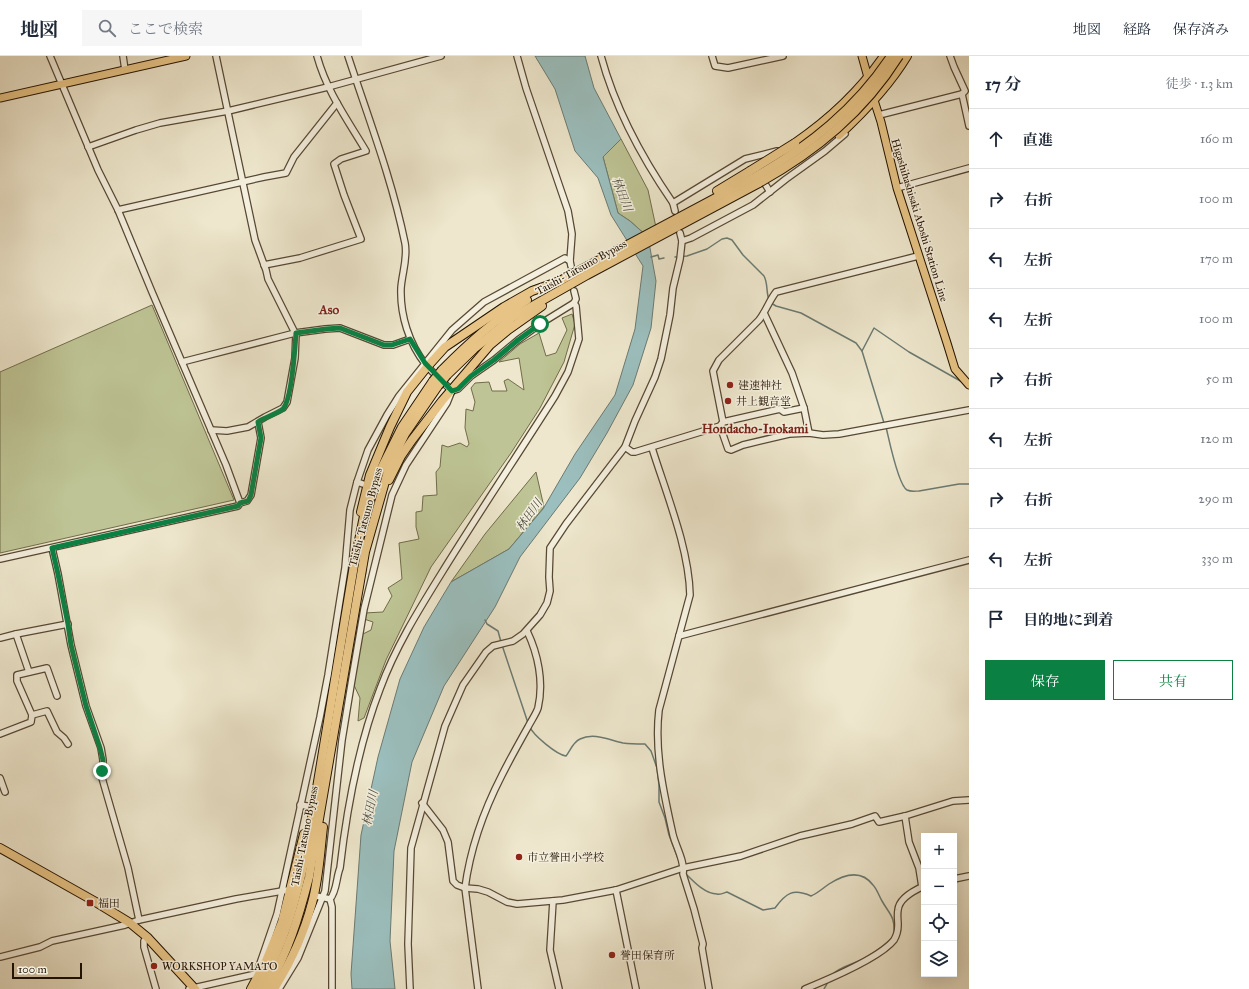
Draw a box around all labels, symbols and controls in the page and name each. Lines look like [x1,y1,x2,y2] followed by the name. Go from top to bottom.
[82,10,362,46] search box
[96,17,118,39] icon: search
[20,18,58,41] text: 地図
[128,20,203,38] text: ここで検索
[1073,21,1101,38] text: 地図
[1123,21,1151,38] text: 経路
[1173,21,1229,38] text: 保存済み
[985,74,1021,95] text: 17 分
[1166,76,1233,92] text: 徒歩 · 1.3 km
[985,128,1007,150] icon: ahead
[1023,131,1053,149] text: 直進
[1200,131,1233,147] text: 160 m
[888,137,951,304] street label: Higashihashisaki Aboshi Station Line
[609,175,636,215] water label: 林田川
[985,188,1007,210] icon: right
[1023,191,1053,209] text: 右折
[1199,191,1233,207] text: 100 m
[533,237,629,298] street label: Taishi-Tatsuno Bypass
[985,248,1007,270] icon: left
[1023,251,1053,269] text: 左折
[1200,251,1233,267] text: 170 m
[318,302,339,318] district label: Aso
[985,308,1007,330] icon: left
[1023,311,1053,329] text: 左折
[1199,311,1233,327] text: 100 m
[531,315,549,333] route start
[985,368,1007,390] icon: right
[1023,371,1053,389] text: 右折
[1206,371,1233,387] text: 50 m
[738,379,782,392] place label: 建速神社
[725,380,735,390] marker: 建速神社
[736,395,791,408] place label: 井上観音堂
[723,396,733,406] marker: 井上観音堂
[702,421,809,437] district label: Hondacho-Inokami
[985,428,1007,450] icon: left
[1023,431,1053,449] text: 左折
[1200,431,1233,447] text: 120 m
[346,466,385,568] street label: Taishi-Tatsuno Bypass
[985,488,1007,510] icon: right
[1023,491,1053,509] text: 右折
[1198,491,1233,507] text: 290 m
[513,495,546,534] water label: 林田川
[985,548,1007,570] icon: left
[1023,551,1053,569] text: 左折
[1201,551,1233,567] text: 330 m
[985,608,1007,630] icon: arrive
[1023,611,1113,629] text: 目的地に到着
[985,660,1105,700] button: 保存
[1113,660,1233,700] button: 共有
[93,762,111,780] route end
[288,785,321,887] street label: Taishi-Tatsuno Bypass
[359,787,381,827] water label: 林田川
[921,833,957,977] map controls
[921,833,957,869] button: +
[527,851,604,864] place label: 市立誉田小学校
[514,852,524,862] marker: 市立誉田小学校
[921,869,957,905] button: −
[98,897,120,910] place label: 福田
[85,898,95,908] marker: 福田
[921,905,957,941] button: locate
[921,941,957,977] button: layers
[620,949,675,962] place label: 誉田保育所
[607,950,617,960] marker: 誉田保育所
[162,960,277,973] place label: WORKSHOP YAMATO
[12,961,82,980] scale bar
[149,961,159,971] marker: WORKSHOP YAMATO
[18,963,47,976] text: 100 m

